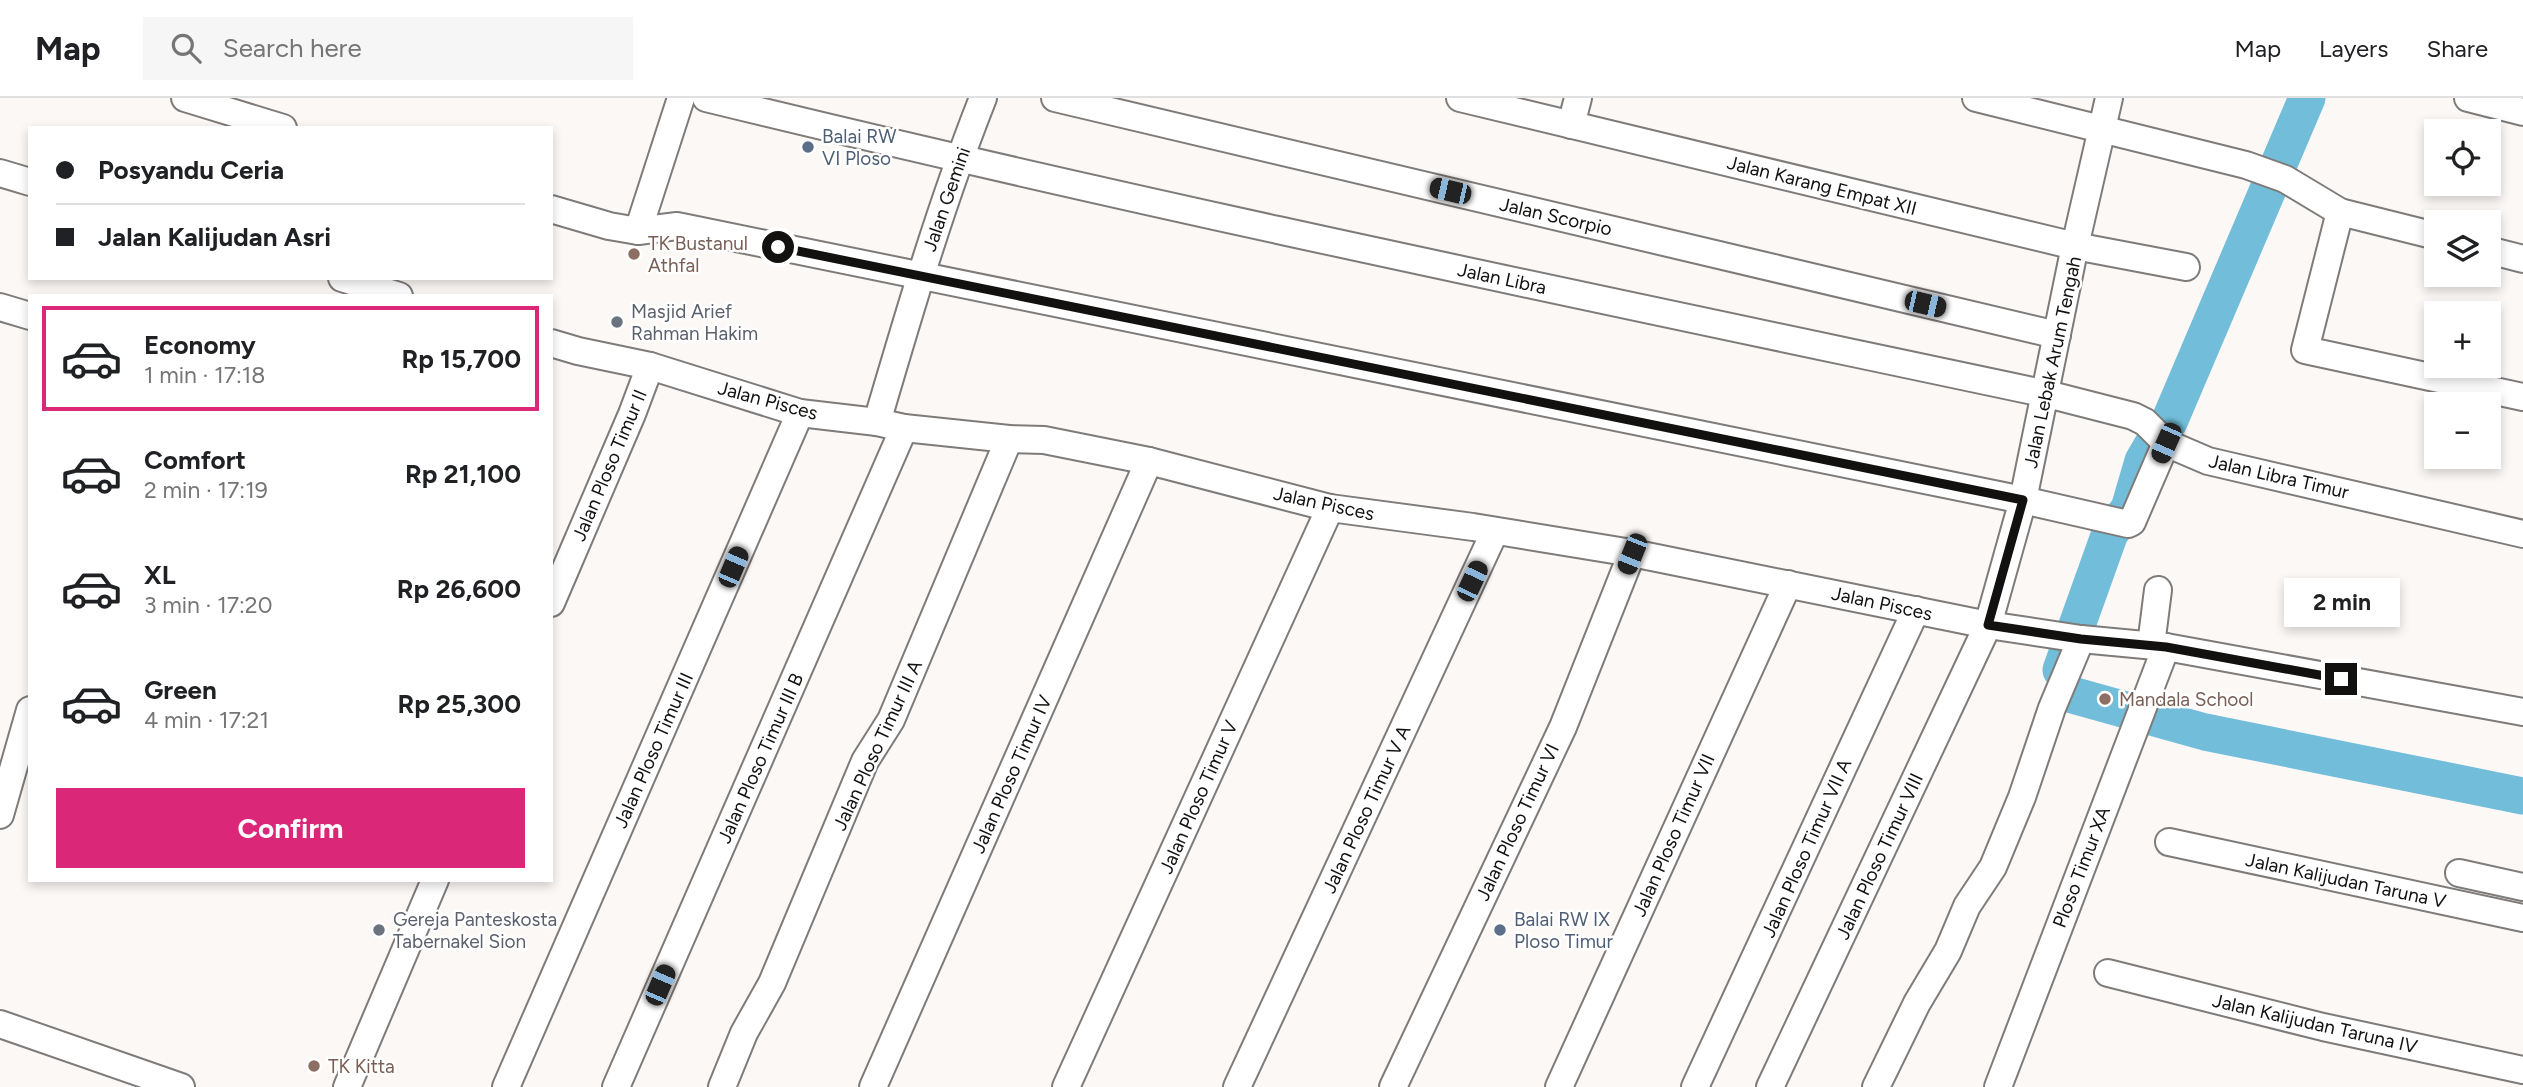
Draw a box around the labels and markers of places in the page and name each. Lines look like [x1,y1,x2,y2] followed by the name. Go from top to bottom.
[822,125,897,170] place label: Balai RW VI Ploso
[800,139,816,155] marker: Balai RW VI Ploso
[648,232,748,277] place label: TK Bustanul Athfal
[626,246,642,262] marker: TK Bustanul Athfal
[631,300,758,345] place label: Masjid Arief Rahman Hakim
[609,314,625,330] marker: Masjid Arief Rahman Hakim
[2119,688,2254,711] place label: Mandala School
[2097,691,2113,707] marker: Mandala School
[393,908,557,953] place label: Gereja Panteskosta Tabernakel Sion
[1514,908,1613,953] place label: Balai RW IX Ploso Timur
[371,922,387,938] marker: Gereja Panteskosta Tabernakel Sion
[1492,922,1508,938] marker: Balai RW IX Ploso Timur
[328,1055,395,1078] place label: TK Kitta
[306,1058,322,1074] marker: TK Kitta

